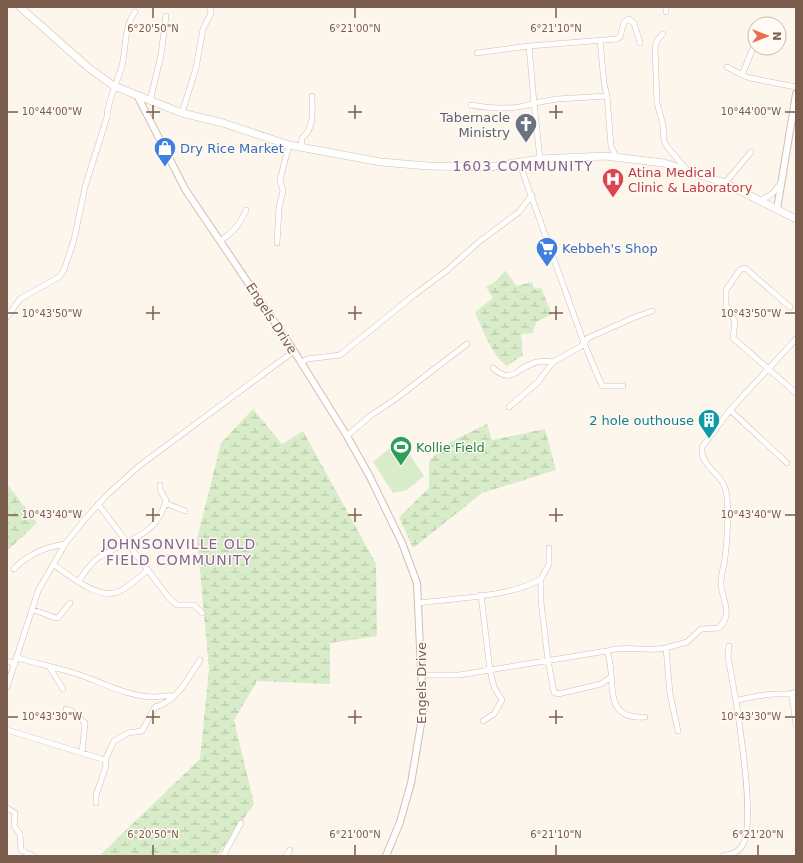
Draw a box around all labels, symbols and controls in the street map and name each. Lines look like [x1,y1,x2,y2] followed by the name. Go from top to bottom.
[747,16,787,56] north arrow
[127,23,179,34] text: 6°20'50"N
[329,23,381,34] text: 6°21'00"N
[530,23,582,34] text: 6°21'10"N
[770,31,783,41] text: N
[22,106,82,117] text: 10°44'00"W
[721,106,781,117] text: 10°44'00"W
[439,110,510,140] place label: Tabernacle Ministry
[513,111,539,144] church icon: Tabernacle Ministry
[152,135,178,168] shop icon: Dry Rice Market
[180,141,284,156] place label: Dry Rice Market
[453,158,593,174] district label: 1603 COMMUNITY
[628,165,753,195] place label: Atina Medical Clinic & Laboratory
[600,166,626,199] hospital icon: Atina Medical Clinic & Laboratory
[534,235,560,268] supermarket icon: Kebbeh's Shop
[562,241,658,256] place label: Kebbeh's Shop
[243,280,300,357] street label: Engels Drive
[22,308,82,319] text: 10°43'50"W
[721,308,781,319] text: 10°43'50"W
[696,407,722,440] building icon: 2 hole outhouse
[589,413,694,428] place label: 2 hole outhouse
[388,434,414,467] sports icon: Kollie Field
[416,440,485,455] place label: Kollie Field
[22,509,82,520] text: 10°43'40"W
[721,509,781,520] text: 10°43'40"W
[101,536,256,568] district label: JOHNSONVILLE OLD FIELD COMMUNITY
[414,642,429,724] street label: Engels Drive
[22,711,82,722] text: 10°43'30"W
[721,711,781,722] text: 10°43'30"W
[127,829,179,840] text: 6°20'50"N
[329,829,381,840] text: 6°21'00"N
[530,829,582,840] text: 6°21'10"N
[732,829,784,840] text: 6°21'20"N

